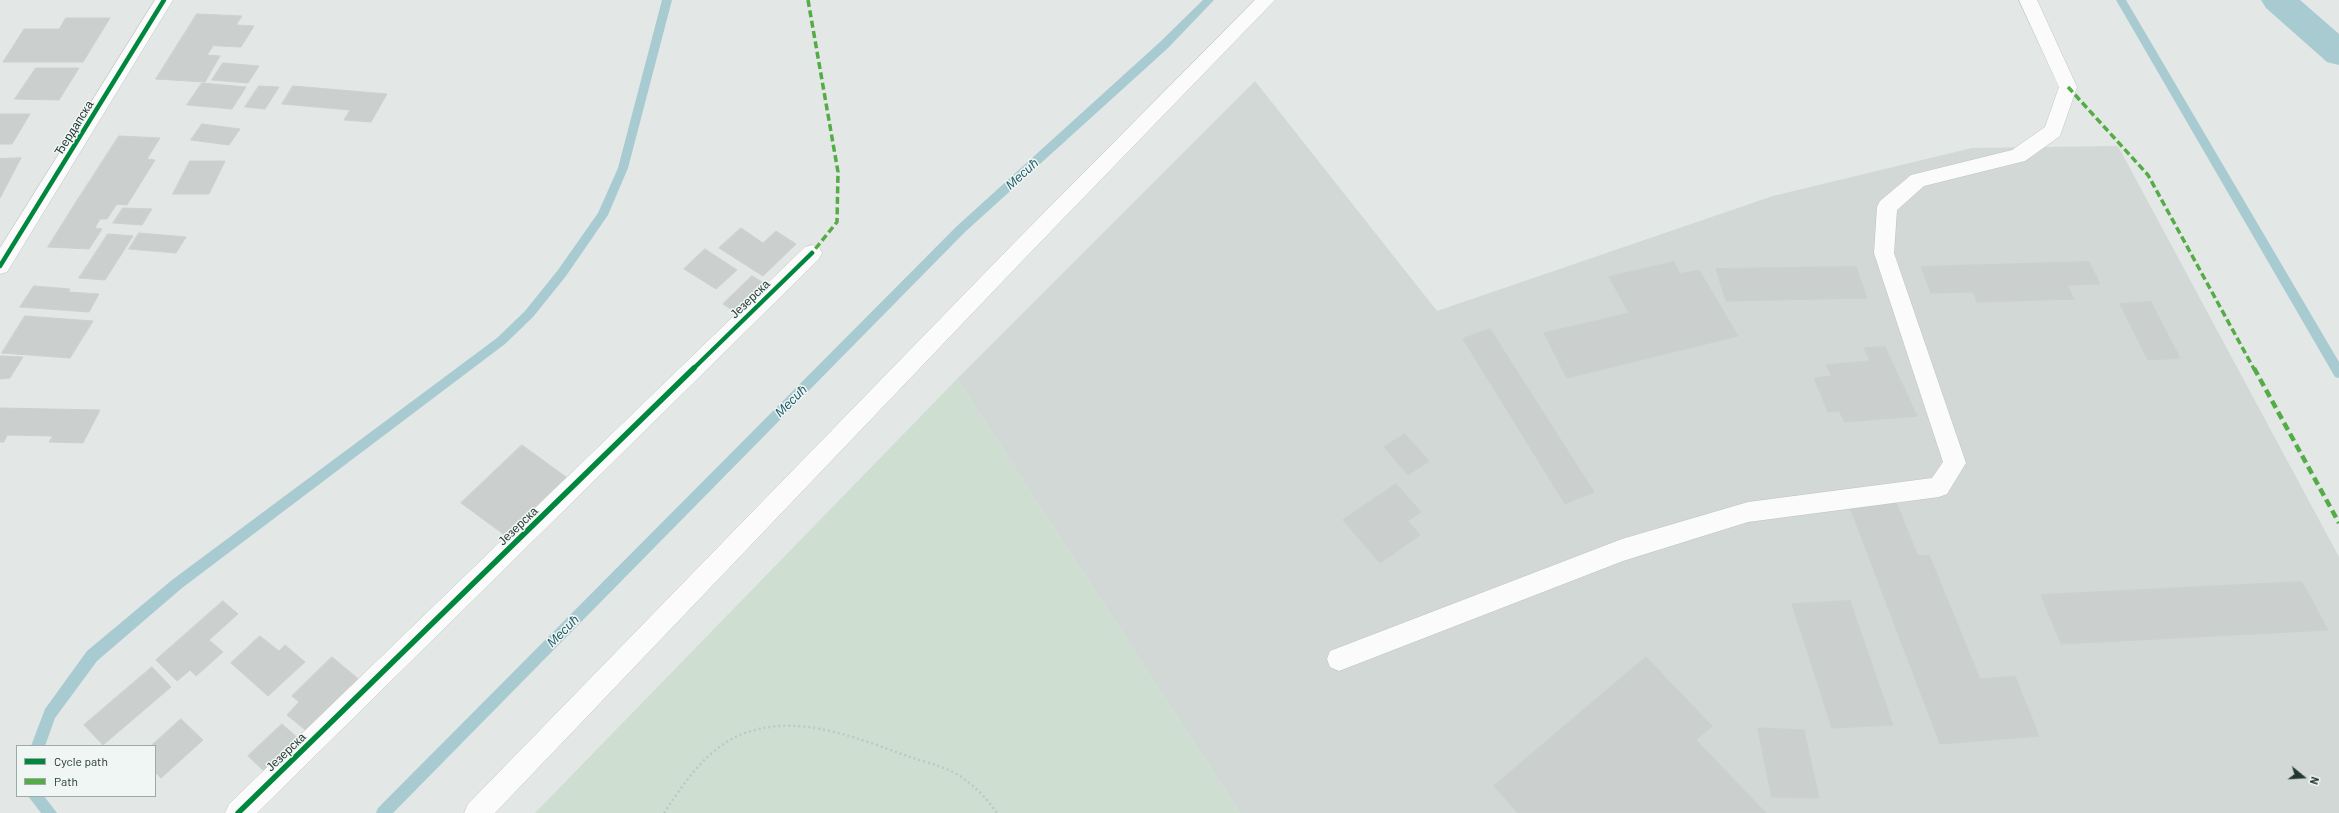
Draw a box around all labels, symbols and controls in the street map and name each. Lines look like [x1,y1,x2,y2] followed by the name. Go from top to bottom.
[52,98,96,158] street label: Ђердапска
[1002,155,1042,193] water label: Месић
[727,277,773,321] street label: Језерска
[772,382,810,420] water label: Месић
[495,504,541,548] street label: Језерска
[544,612,582,650] water label: Месић
[263,730,309,774] street label: Језерска
[16,745,156,797] legend
[54,754,108,768] text: Cycle path
[2283,757,2323,797] north arrow
[54,774,78,788] text: Path
[2308,775,2322,786] text: N

